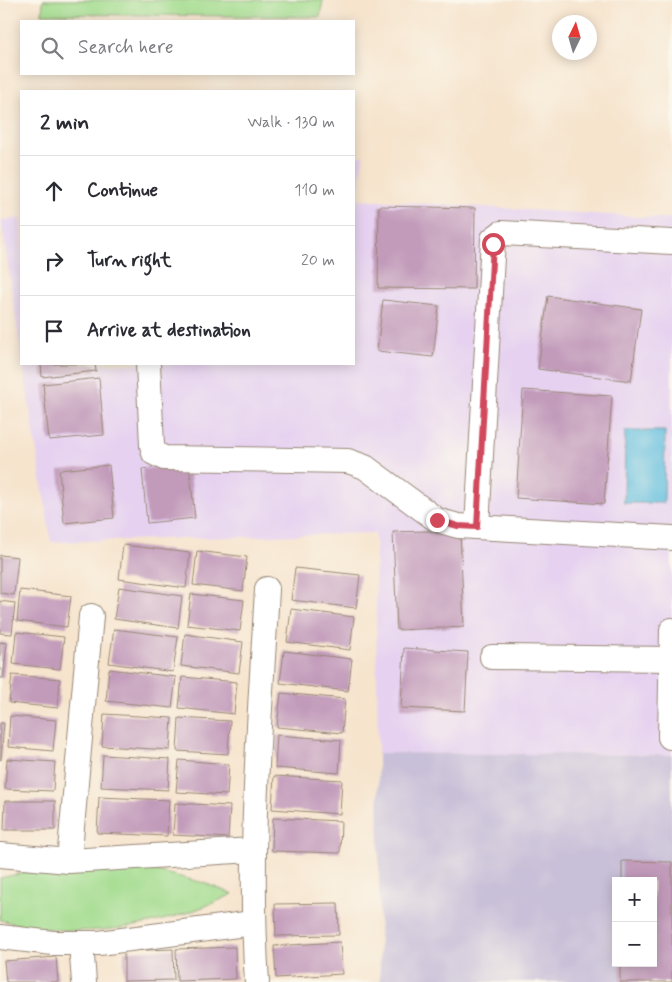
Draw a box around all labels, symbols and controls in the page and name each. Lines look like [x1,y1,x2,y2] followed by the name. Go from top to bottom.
[552,15,597,60] north arrow
[20,20,355,75] search box
[38,34,66,62] icon: search
[78,35,174,60] text: Search here
[40,109,89,137] text: 2 min
[248,112,335,133] text: Walk · 130 m
[40,177,68,205] icon: ahead
[87,178,158,203] text: Continue
[294,180,335,201] text: 110 m
[482,233,505,256] route start
[40,247,68,275] icon: right
[87,248,171,273] text: Turn right
[301,250,335,271] text: 20 m
[40,317,68,345] icon: arrive
[87,318,251,343] text: Arrive at destination
[426,509,449,532] route end
[612,877,657,967] map controls
[612,877,657,922] button: +
[612,922,657,967] button: −

